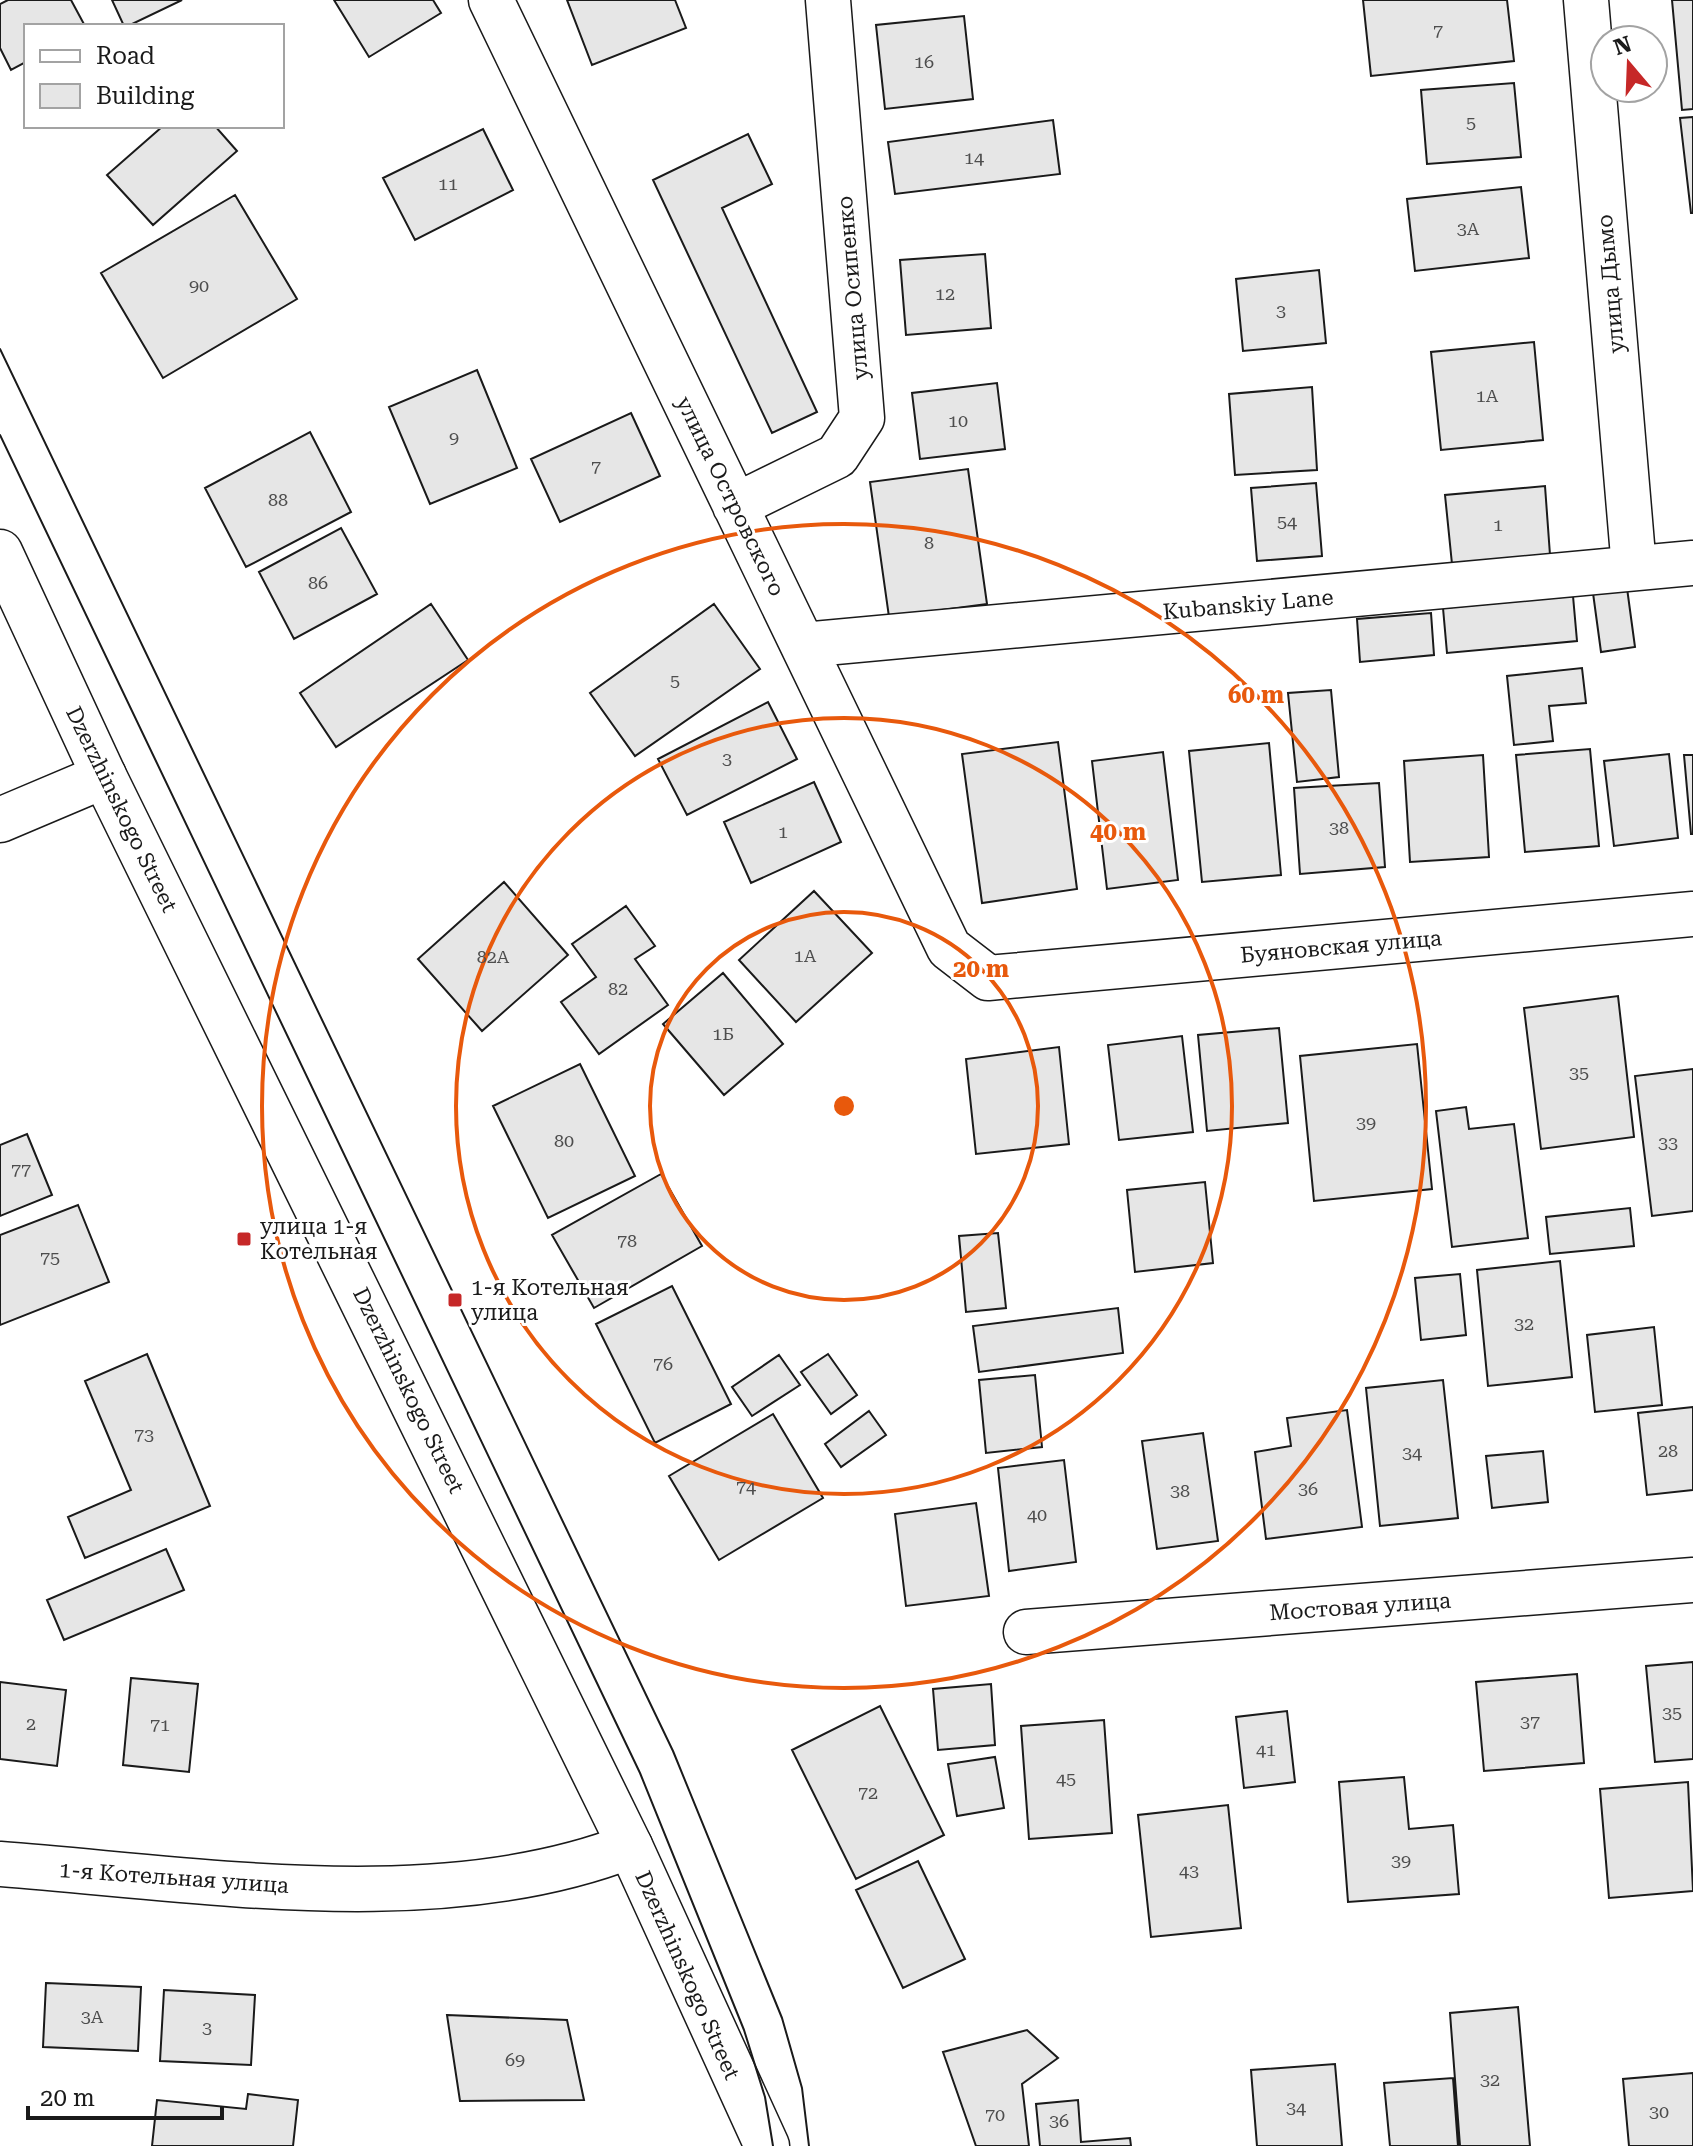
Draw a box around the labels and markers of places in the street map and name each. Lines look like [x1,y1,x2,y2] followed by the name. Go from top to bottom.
[830,1092,858,1120] centre of rings
[260,1214,378,1264] place label: улица 1-я Котельная
[235,1230,253,1248] marker: улица 1-я Котельная
[471,1275,629,1325] place label: 1-я Котельная улица
[446,1291,464,1309] marker: 1-я Котельная улица

